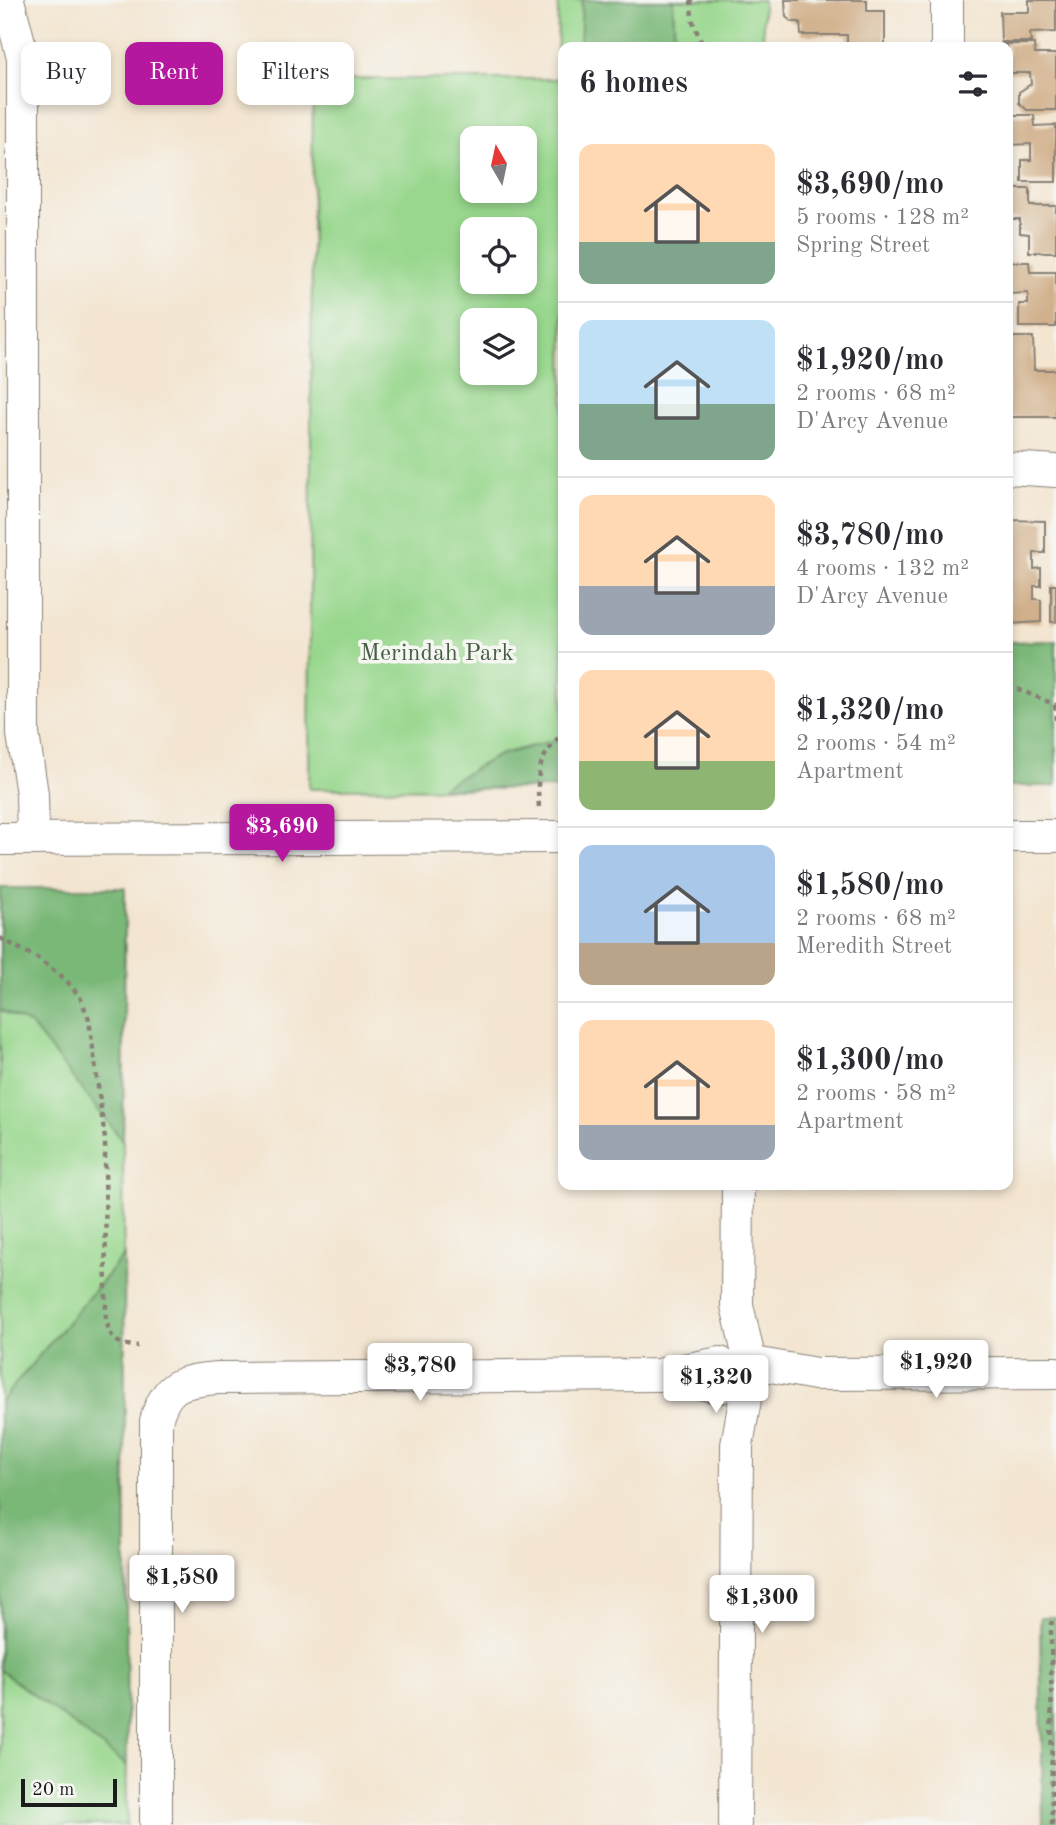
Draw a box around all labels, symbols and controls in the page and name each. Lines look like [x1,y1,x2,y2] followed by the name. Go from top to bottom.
[21,42,111,105] chip: Buy
[125,42,223,105] chip: Rent
[237,42,354,105] chip: Filters
[954,65,992,103] icon: filters
[579,69,688,99] text: 6 homes
[460,126,537,203] north arrow
[460,126,537,385] map controls
[796,170,944,200] text: $3,690/mo
[635,172,719,256] icon: home
[796,206,969,229] text: 5 rooms · 128 m²
[460,217,537,294] button: locate
[796,234,930,257] text: Spring Street
[460,308,537,385] button: layers
[796,346,944,376] text: $1,920/mo
[635,348,719,432] icon: home
[796,382,956,405] text: 2 rooms · 68 m²
[796,410,948,433] text: D'Arcy Avenue
[796,521,944,551] text: $3,780/mo
[635,523,719,607] icon: home
[796,557,969,580] text: 4 rooms · 132 m²
[796,585,948,608] text: D'Arcy Avenue
[360,642,514,666] park label: Merindah Park
[796,696,944,726] text: $1,320/mo
[635,698,719,782] icon: home
[796,732,956,755] text: 2 rooms · 54 m²
[796,760,904,783] text: Apartment
[225,804,339,864] pin: $3,690
[245,815,319,838] text: $3,690
[796,871,944,901] text: $1,580/mo
[635,873,719,957] icon: home
[796,907,956,930] text: 2 rooms · 68 m²
[796,935,952,958] text: Meredith Street
[796,1046,944,1076] text: $1,300/mo
[635,1048,719,1132] icon: home
[796,1082,956,1105] text: 2 rooms · 58 m²
[796,1110,904,1133] text: Apartment
[879,1340,993,1400] pin: $1,920
[363,1344,477,1403] pin: $3,780
[899,1351,973,1374] text: $1,920
[383,1354,457,1377] text: $3,780
[659,1356,773,1415] pin: $1,320
[679,1366,753,1389] text: $1,320
[125,1556,239,1615] pin: $1,580
[145,1566,219,1589] text: $1,580
[705,1576,819,1635] pin: $1,300
[725,1586,799,1609] text: $1,300
[21,1776,117,1808] scale bar
[32,1781,74,1800] text: 20 m

